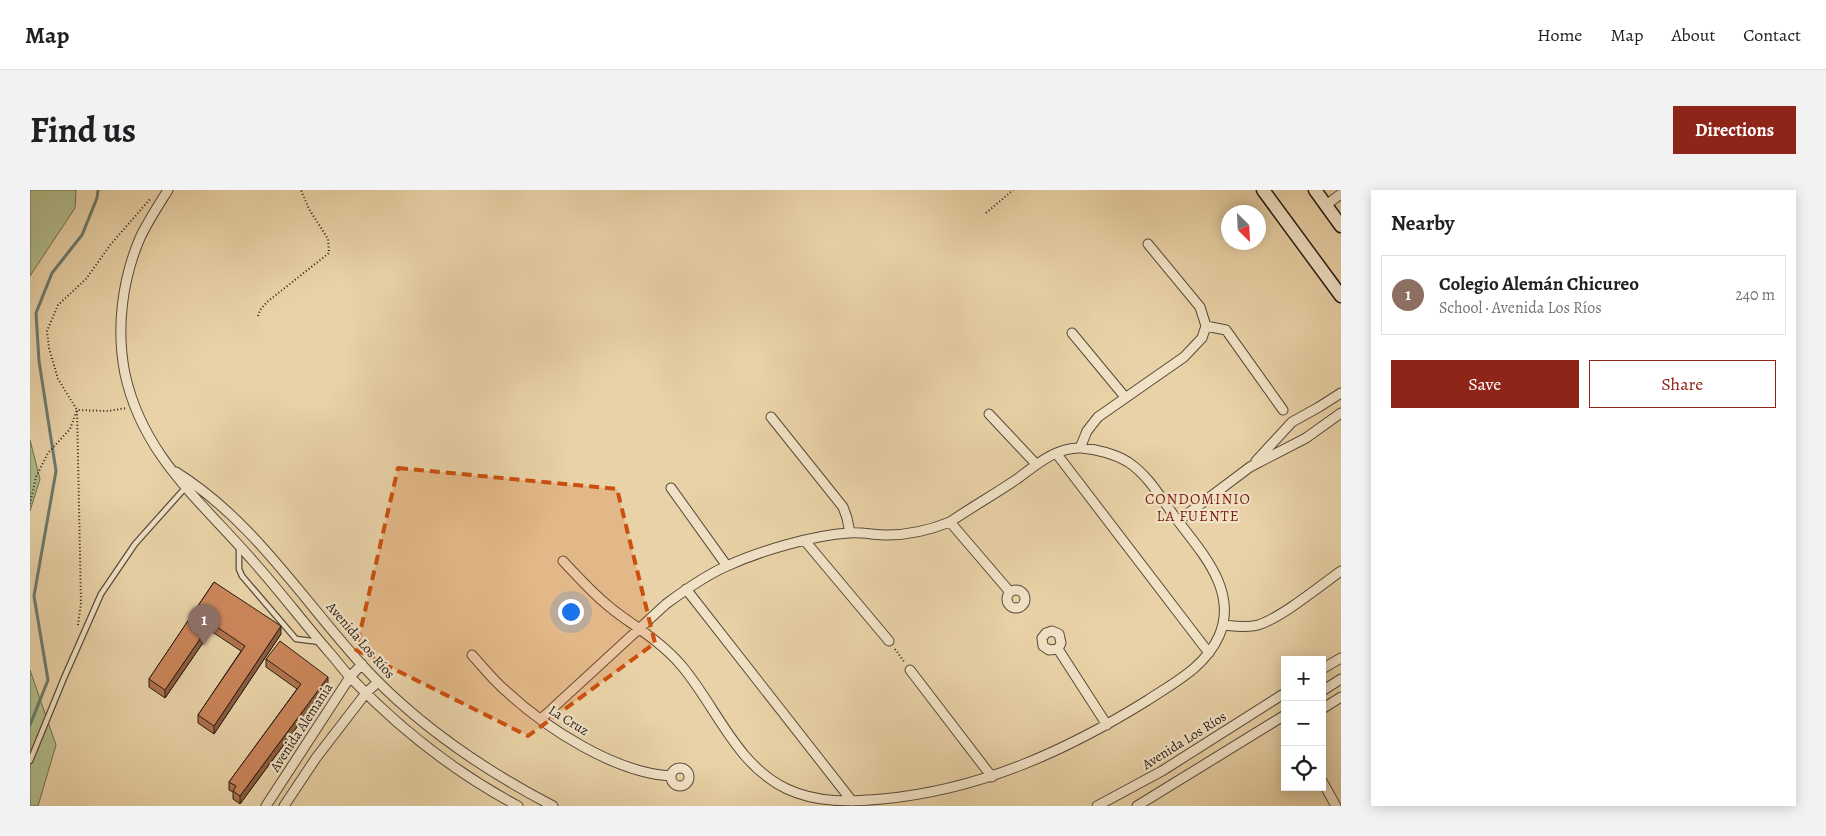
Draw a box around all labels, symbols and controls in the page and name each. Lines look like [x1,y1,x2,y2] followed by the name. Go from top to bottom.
[25,19,69,51] text: Map
[1537,23,1582,47] text: Home
[1610,23,1643,47] text: Map
[1671,23,1715,47] text: About
[1743,23,1801,47] text: Contact
[30,106,136,154] text: Find us
[1673,106,1796,154] button: Directions
[1221,205,1266,250] north arrow
[1391,209,1454,237] text: Nearby
[1439,271,1639,297] text: Colegio Alemán Chicureo
[1405,284,1411,306] text: 1
[1735,284,1775,306] text: 240 m
[1439,297,1602,319] text: School · Avenida Los Ríos
[1391,360,1579,408] button: Save
[1589,360,1776,408] button: Share
[1145,489,1251,526] district label: CONDOMINIO LA FUENTE
[321,597,399,683] street label: Avenida Los Ríos
[558,599,584,625] your location
[188,604,220,645] pin: 1
[1281,656,1326,791] map controls
[1281,656,1326,701] button: +
[265,679,338,776] street label: Avenida Alemania
[545,701,593,740] street label: La Cruz
[1281,701,1326,746] button: −
[1138,707,1230,774] street label: Avenida Los Ríos
[1281,746,1326,791] button: locate

